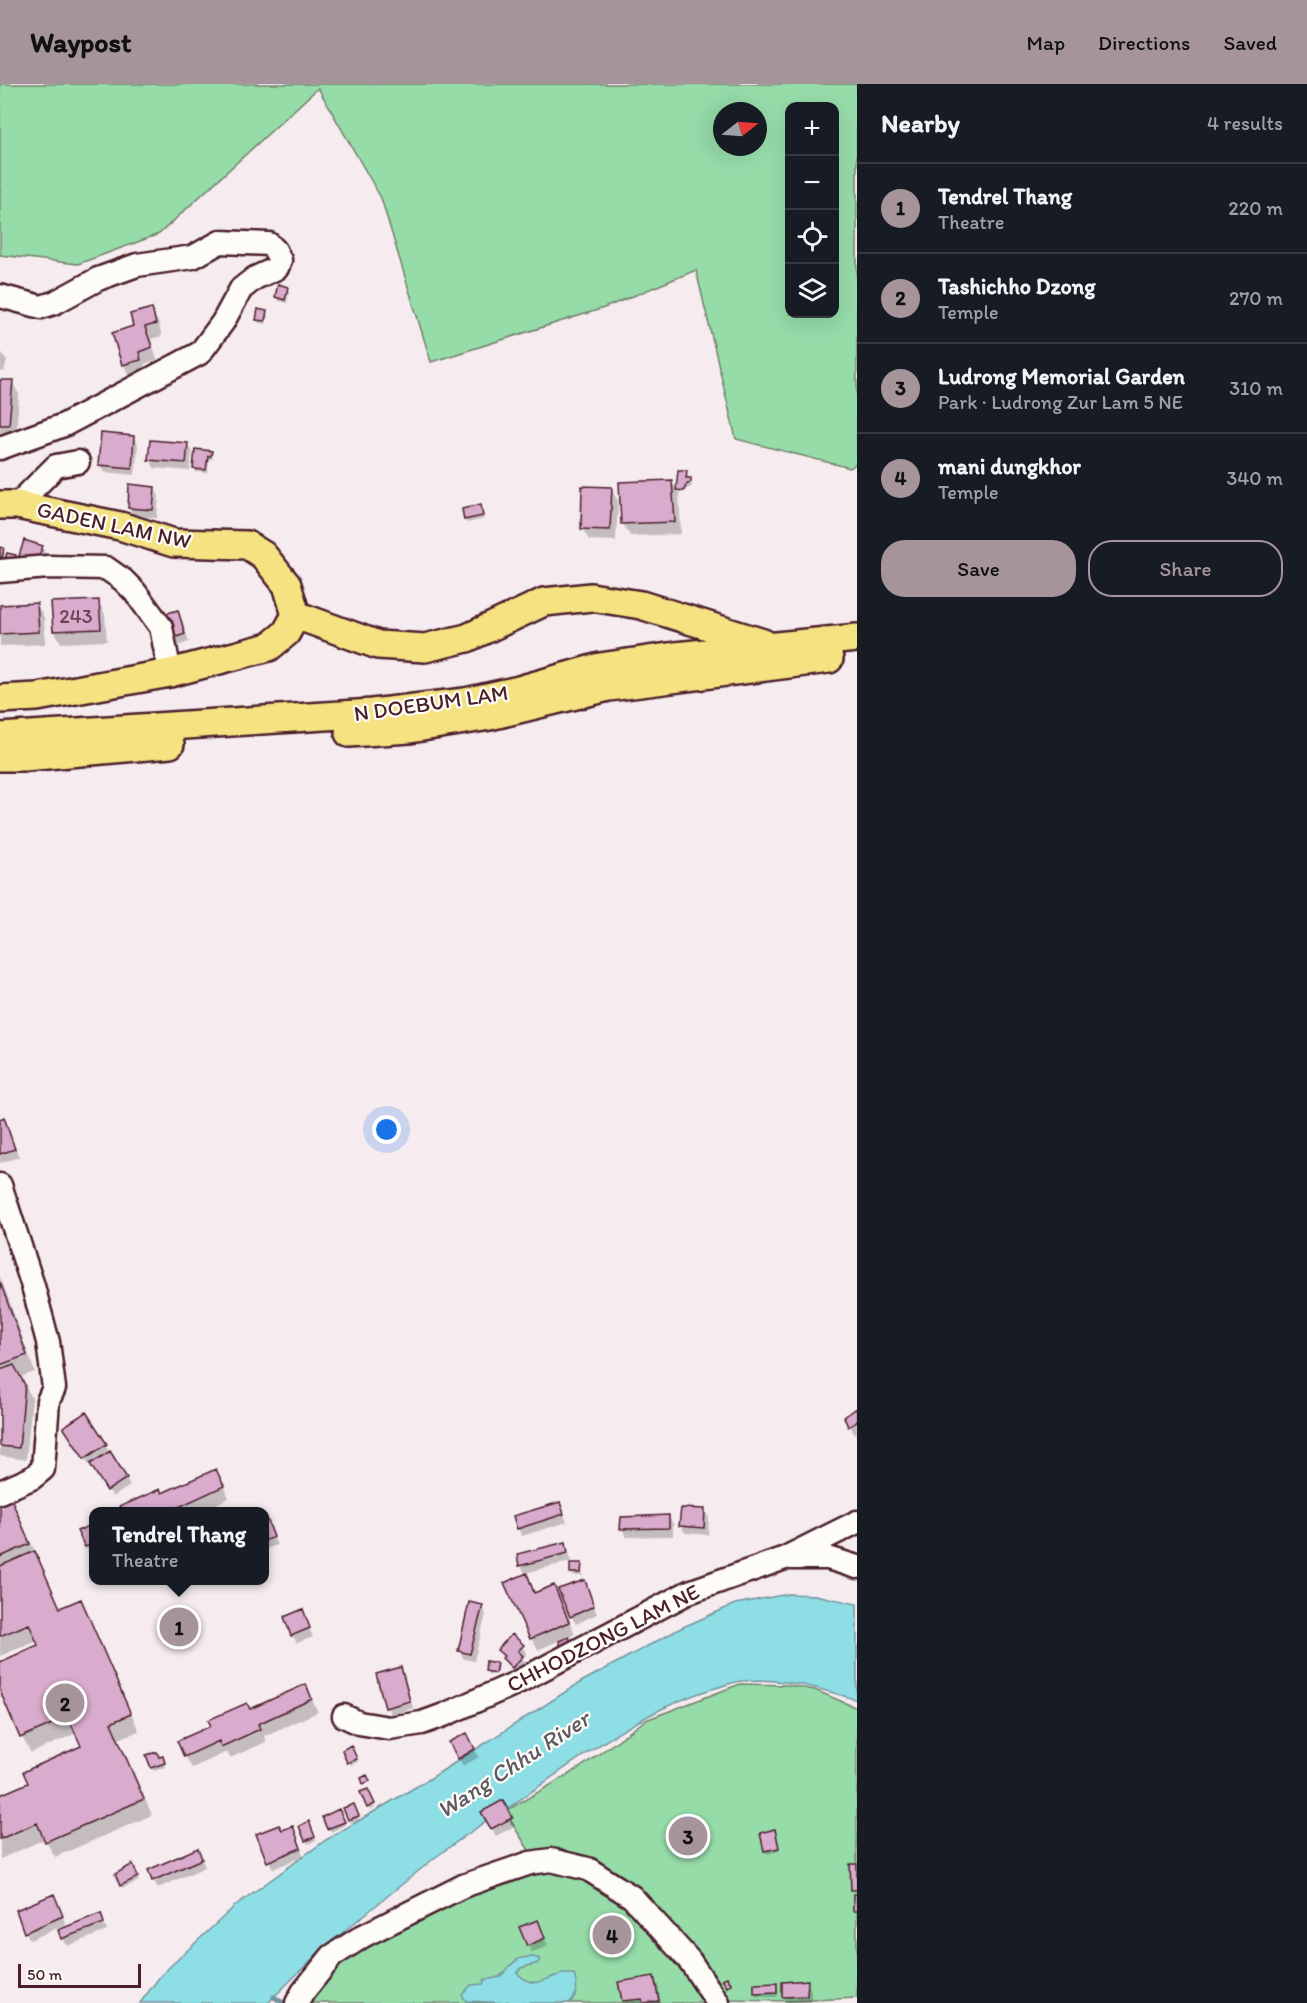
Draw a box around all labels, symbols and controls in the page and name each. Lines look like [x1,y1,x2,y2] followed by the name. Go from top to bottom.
[30,25,132,59] text: Waypost
[1027,30,1065,55] text: Map
[1098,30,1190,55] text: Directions
[1223,30,1277,55] text: Saved
[713,102,767,156] north arrow
[785,102,839,318] map controls
[785,102,839,156] button: +
[881,107,960,139] text: Nearby
[1207,111,1283,135] text: 4 results
[785,156,839,210] button: −
[938,183,1072,210] text: Tendrel Thang
[896,196,905,220] text: 1
[1228,196,1283,220] text: 220 m
[785,210,839,264] button: locate
[938,210,1004,234] text: Theatre
[785,264,839,318] button: layers
[938,273,1095,300] text: Tashichho Dzong
[895,286,906,310] text: 2
[1229,286,1283,310] text: 270 m
[938,300,999,324] text: Temple
[938,363,1185,390] text: Ludrong Memorial Garden
[895,376,906,400] text: 3
[1229,376,1283,400] text: 310 m
[938,390,1183,414] text: Park · Ludrong Zur Lam 5 NE
[938,453,1081,480] text: mani dungkhor
[894,466,907,490] text: 4
[1226,466,1283,490] text: 340 m
[938,480,999,504] text: Temple
[35,495,194,555] street label: GADEN LAM NW
[881,540,1076,597] button: Save
[1088,540,1283,597] button: Share
[59,604,93,628] house number: 243
[352,679,510,727] street label: N DOEBUM LAM
[372,1115,401,1144] your location
[89,1507,269,1585] popup
[112,1521,246,1548] text: Tendrel Thang
[112,1548,178,1572] text: Theatre
[502,1578,704,1698] street label: CHHODZONG LAM NE
[160,1604,198,1650] pin: 1
[46,1680,84,1726] pin: 2
[431,1703,597,1824] water label: Wang Chhu River
[668,1814,708,1858] pin: 3
[592,1912,632,1958] pin: 4
[18,1961,141,1988] scale bar
[27,1965,62,1984] text: 50 m

